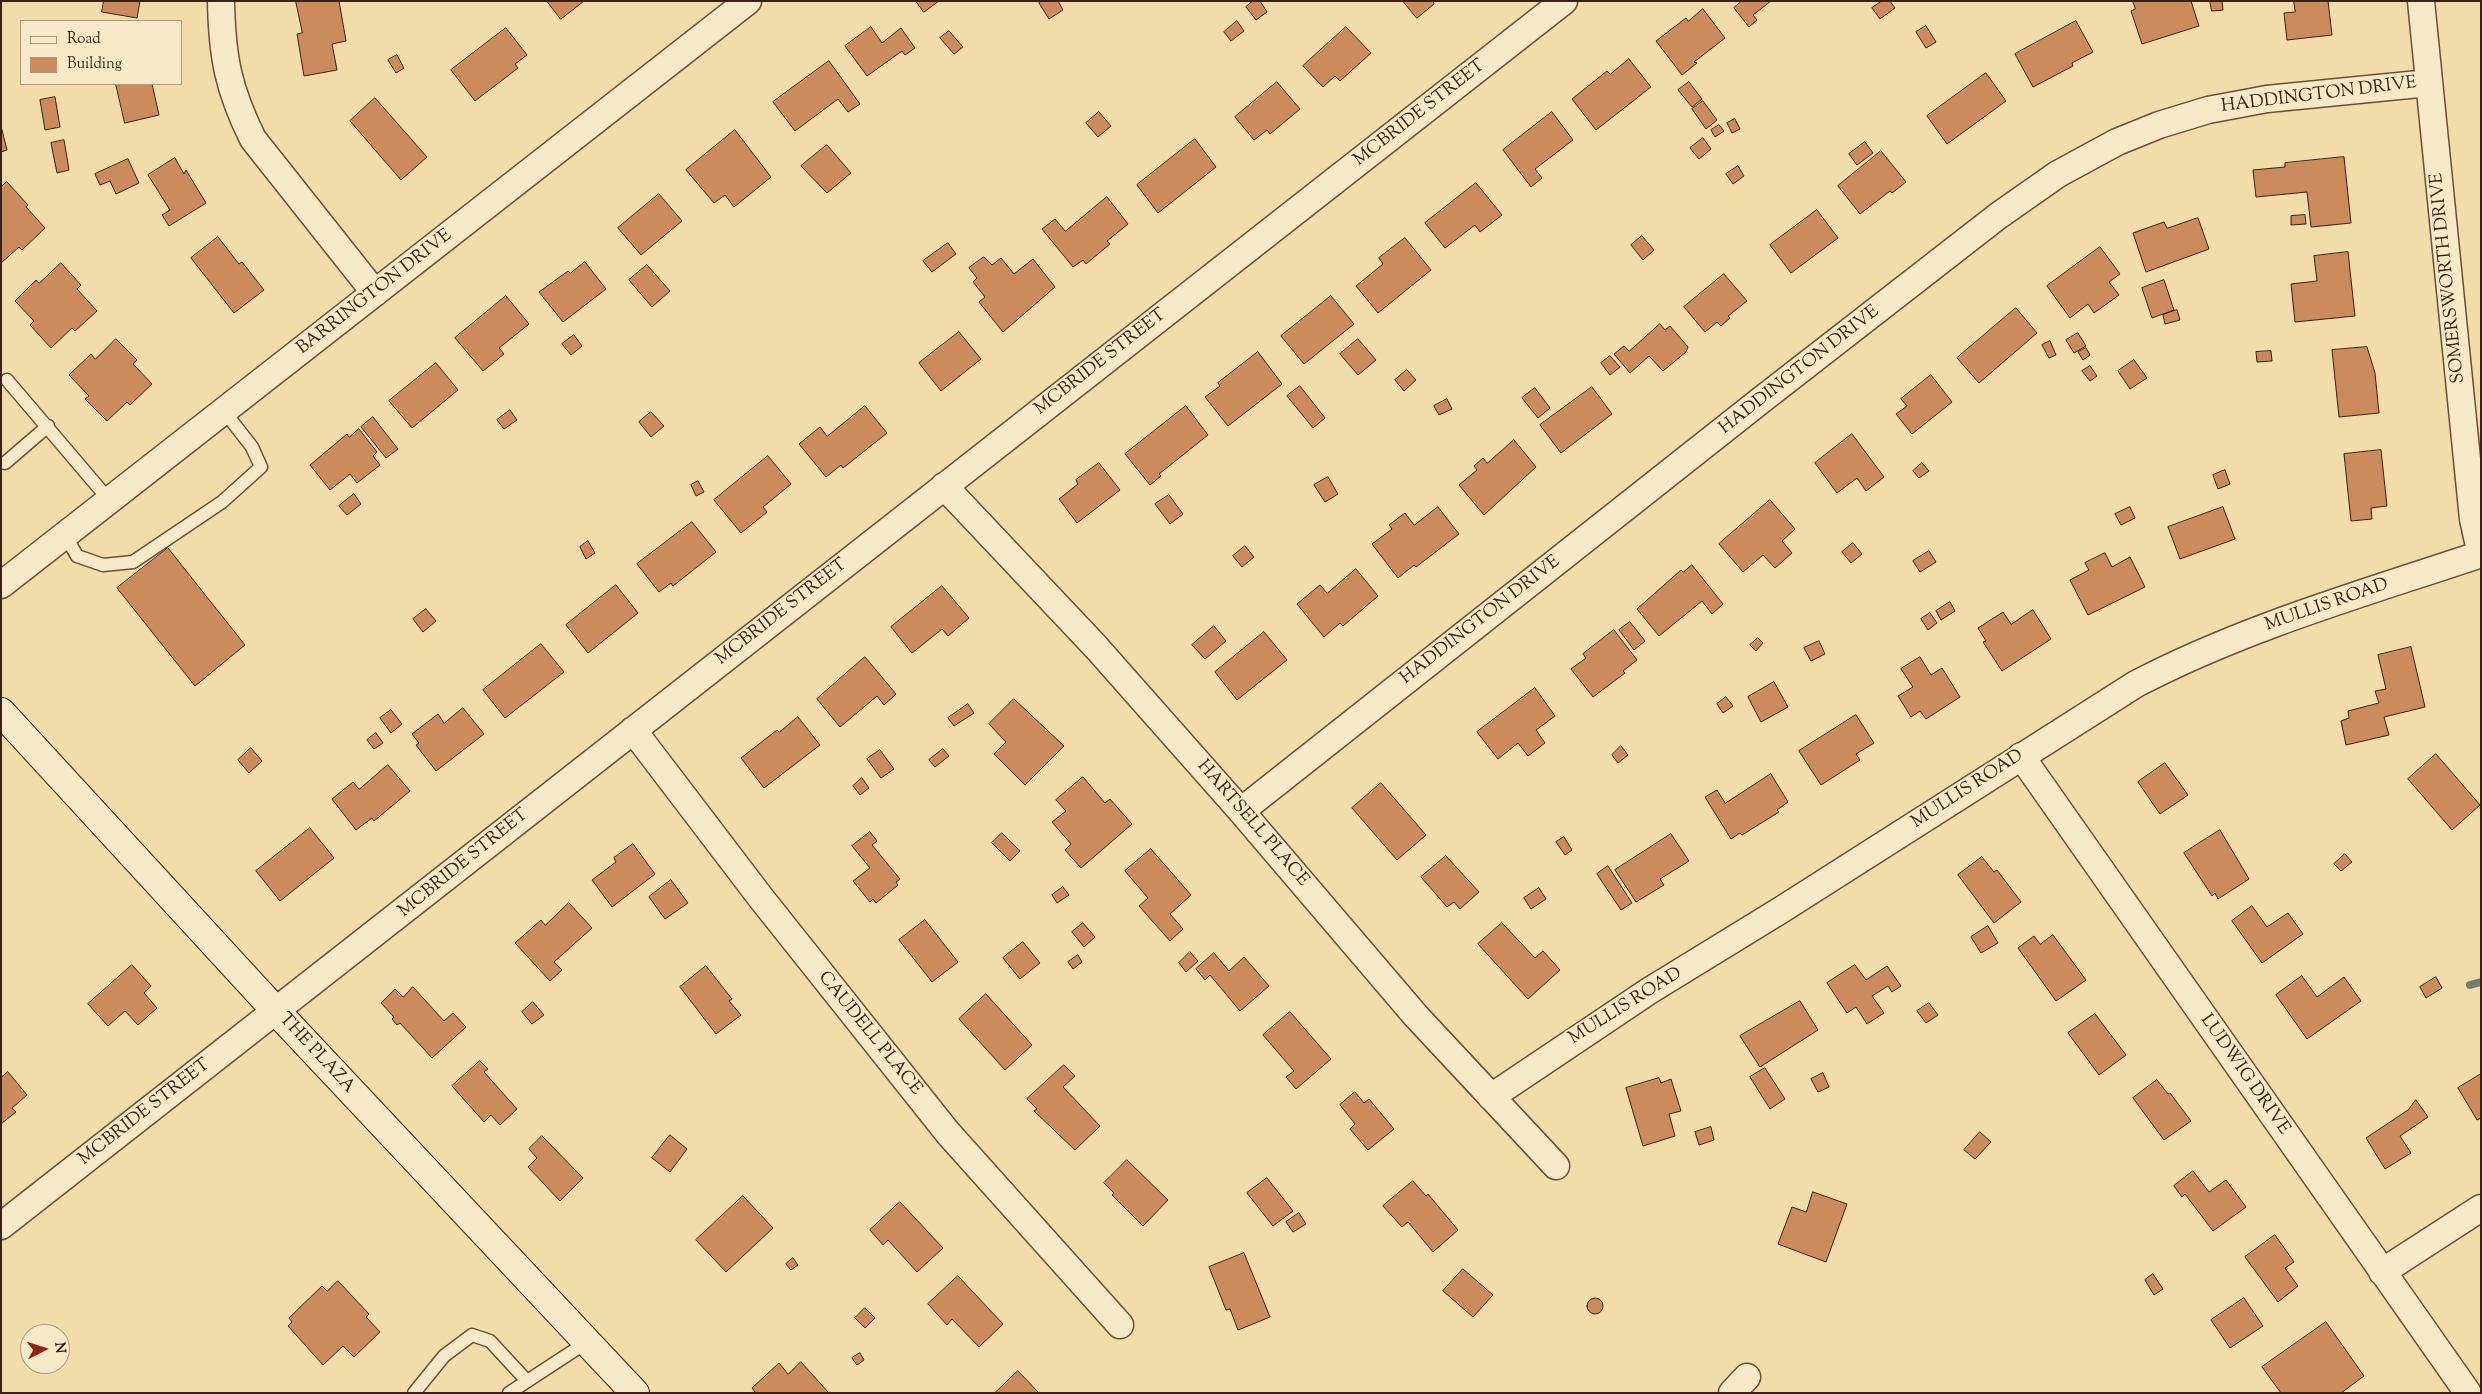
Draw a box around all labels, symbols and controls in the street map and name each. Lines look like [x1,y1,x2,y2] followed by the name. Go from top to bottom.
[20,20,182,85] legend
[67,29,101,50] text: Road
[67,54,122,75] text: Building
[1350,56,1490,172] street label: MCBRIDE STREET
[2220,73,2418,119] street label: HADDINGTON DRIVE
[2427,172,2471,384] street label: SOMERSWORTH DRIVE
[293,226,457,360] street label: BARRINGTON DRIVE
[1716,302,1884,440] street label: HADDINGTON DRIVE
[1031,305,1171,421] street label: MCBRIDE STREET
[1397,552,1565,690] street label: HADDINGTON DRIVE
[712,555,852,671] street label: MCBRIDE STREET
[2262,575,2392,637] street label: MULLIS ROAD
[1908,746,2028,834] street label: MULLIS ROAD
[1191,756,1313,892] street label: HARTSELL PLACE
[395,805,533,923] street label: MCBRIDE STREET
[1566,964,1686,1050] street label: MULLIS ROAD
[813,968,925,1100] street label: CAUDELL PLACE
[273,1009,359,1099] street label: THE PLAZA
[2194,1011,2294,1139] street label: LUDWIG DRIVE
[75,1055,215,1171] street label: MCBRIDE STREET
[20,1324,70,1374] north arrow
[48,1341,69,1354] text: N

